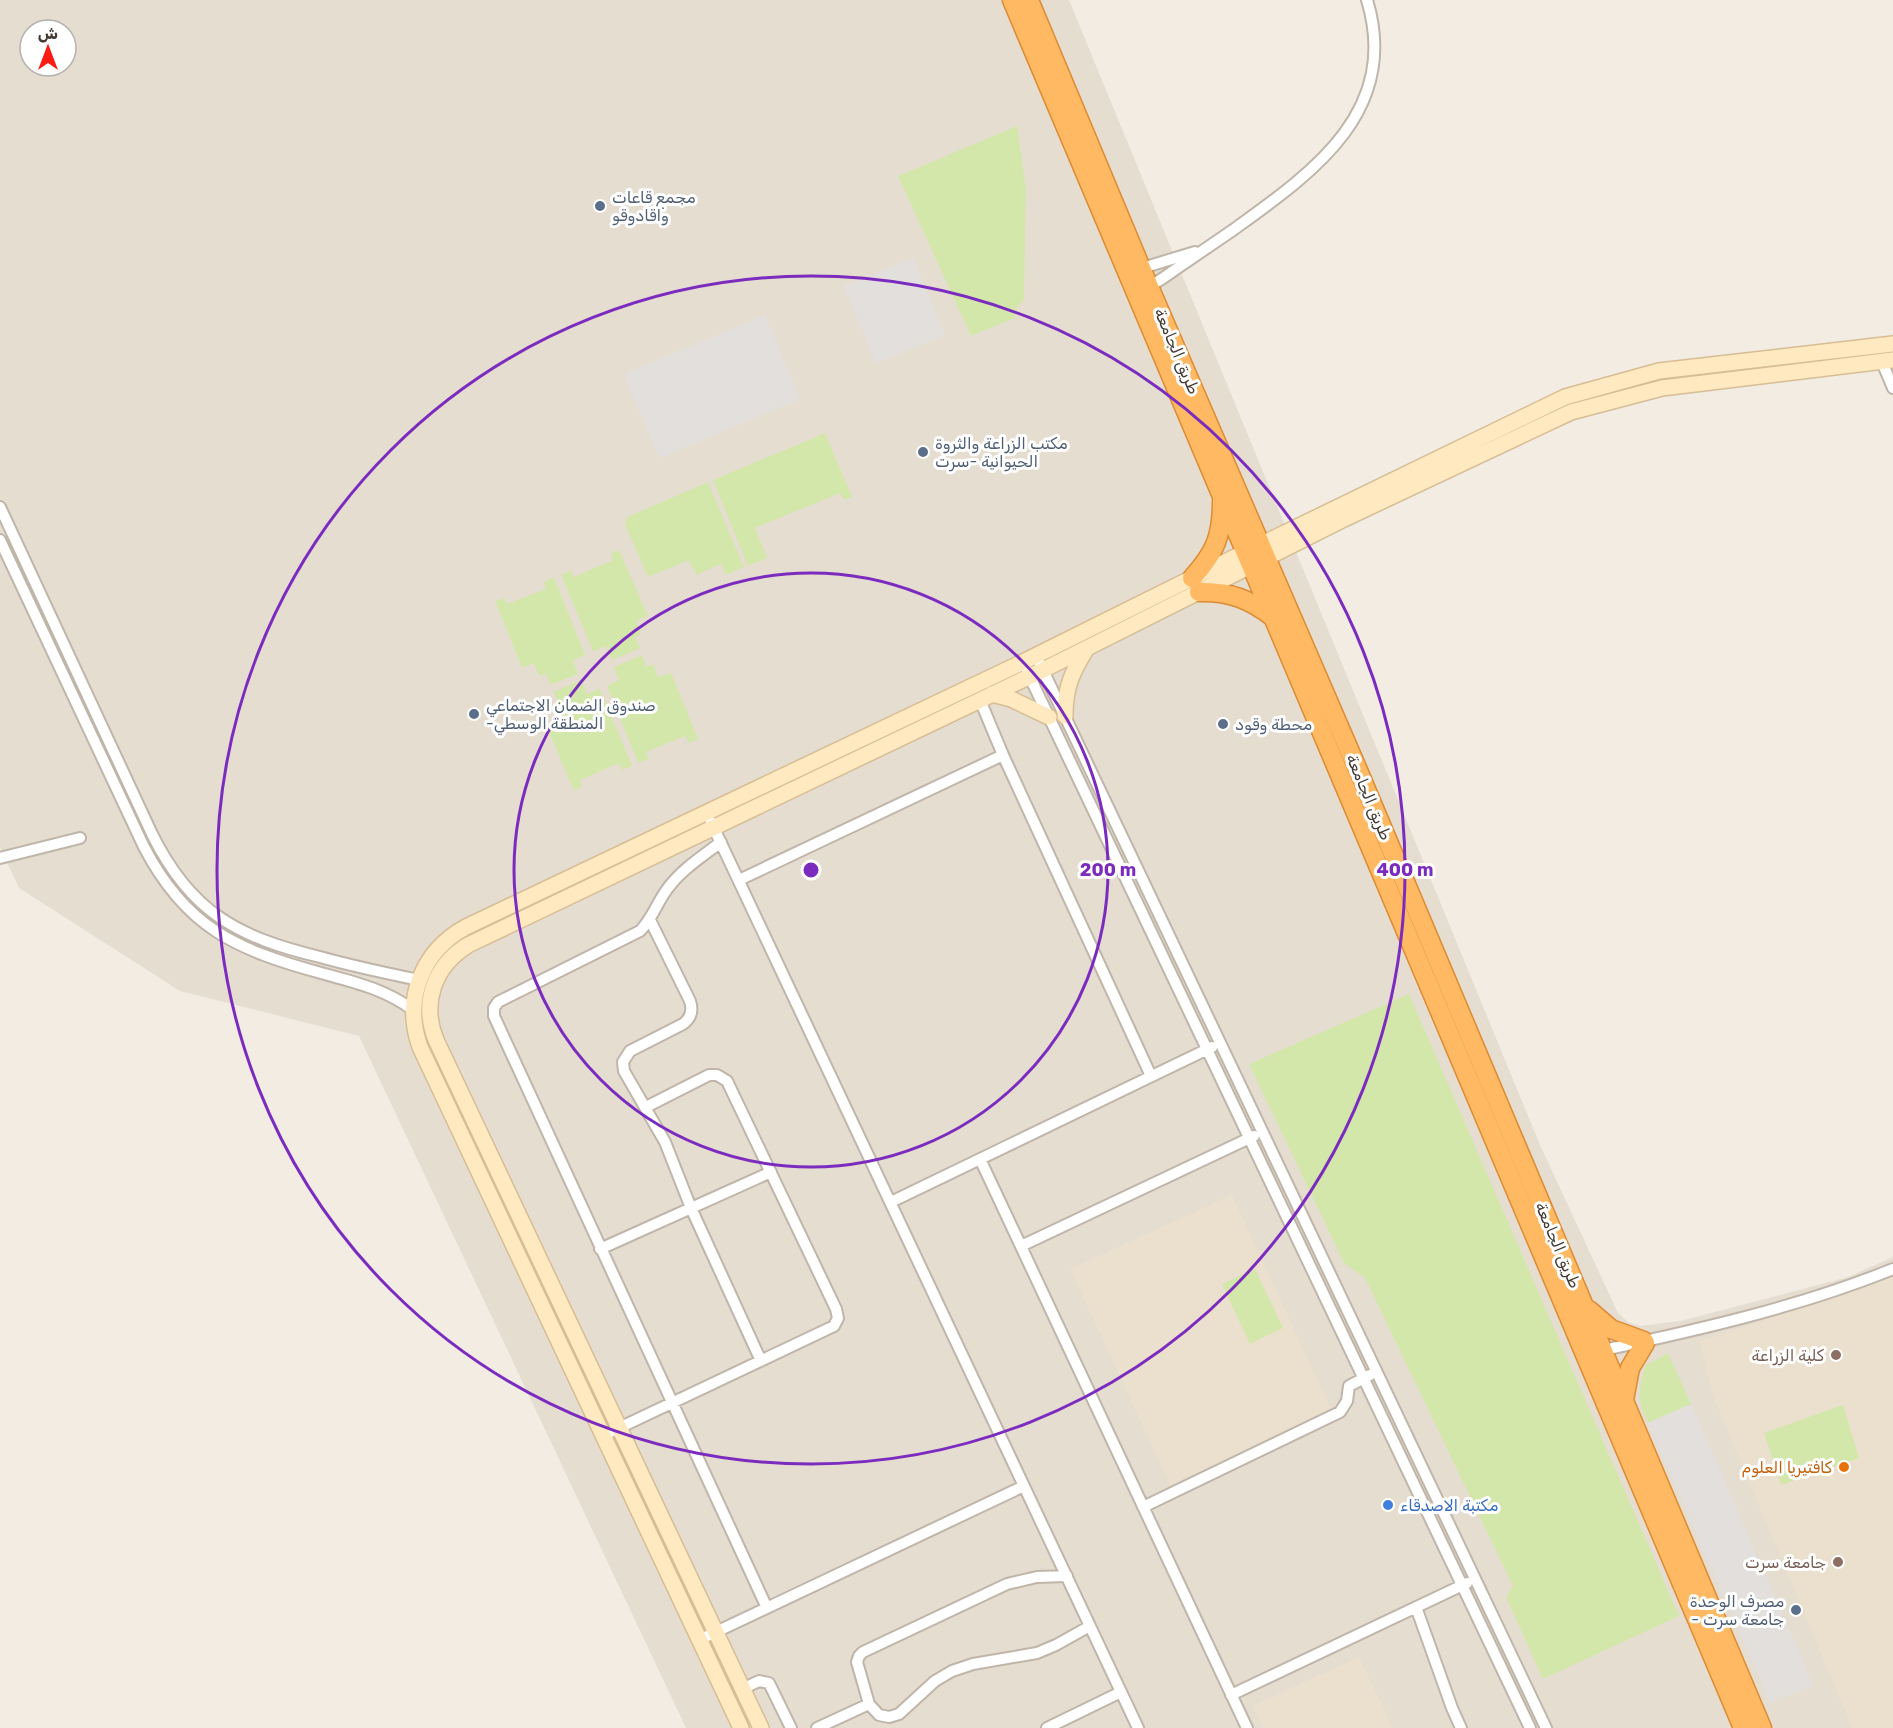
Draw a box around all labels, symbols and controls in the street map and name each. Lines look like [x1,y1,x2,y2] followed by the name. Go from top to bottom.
[18,18,78,78] north arrow
[38,24,58,43] text: ش
[612,188,696,226] place label: مجمع قاعات واقادوقو
[593,199,607,213] marker: مجمع قاعات واقادوقو
[1149,305,1204,397] street label: طريق الجامعة
[935,434,1068,472] place label: مكتب الزراعة والثروة الحيوانية -سرت
[916,445,930,459] marker: مكتب الزراعة والثروة الحيوانية -سرت
[486,696,656,736] place label: صندوق الضمان الاجتماعي -المنطقة الوسطي
[467,707,481,721] marker: صندوق الضمان الاجتماعي -المنطقة الوسطي
[1235,715,1312,735] place label: محطة وقود
[1216,717,1230,731] marker: محطة وقود
[1341,751,1396,843] street label: طريق الجامعة
[1080,859,1136,881] text: 200 m
[1376,859,1434,881] text: 400 m
[801,860,821,880] centre of rings
[1530,1199,1585,1291] street label: طريق الجامعة
[1752,1346,1825,1366] place label: كلية الزراعة
[1829,1348,1843,1362] marker: كلية الزراعة
[1742,1458,1833,1478] place label: كافتيريا العلوم
[1837,1460,1851,1474] marker: كافتيريا العلوم
[1400,1496,1498,1515] place label: مكتبة الاصدقاء
[1381,1498,1395,1512] marker: مكتبة الاصدقاء
[1745,1553,1826,1573] place label: جامعة سرت
[1831,1555,1845,1569] marker: جامعة سرت
[1690,1592,1784,1630] place label: مصرف الوحدة - جامعة سرت
[1789,1603,1803,1617] marker: مصرف الوحدة - جامعة سرت

